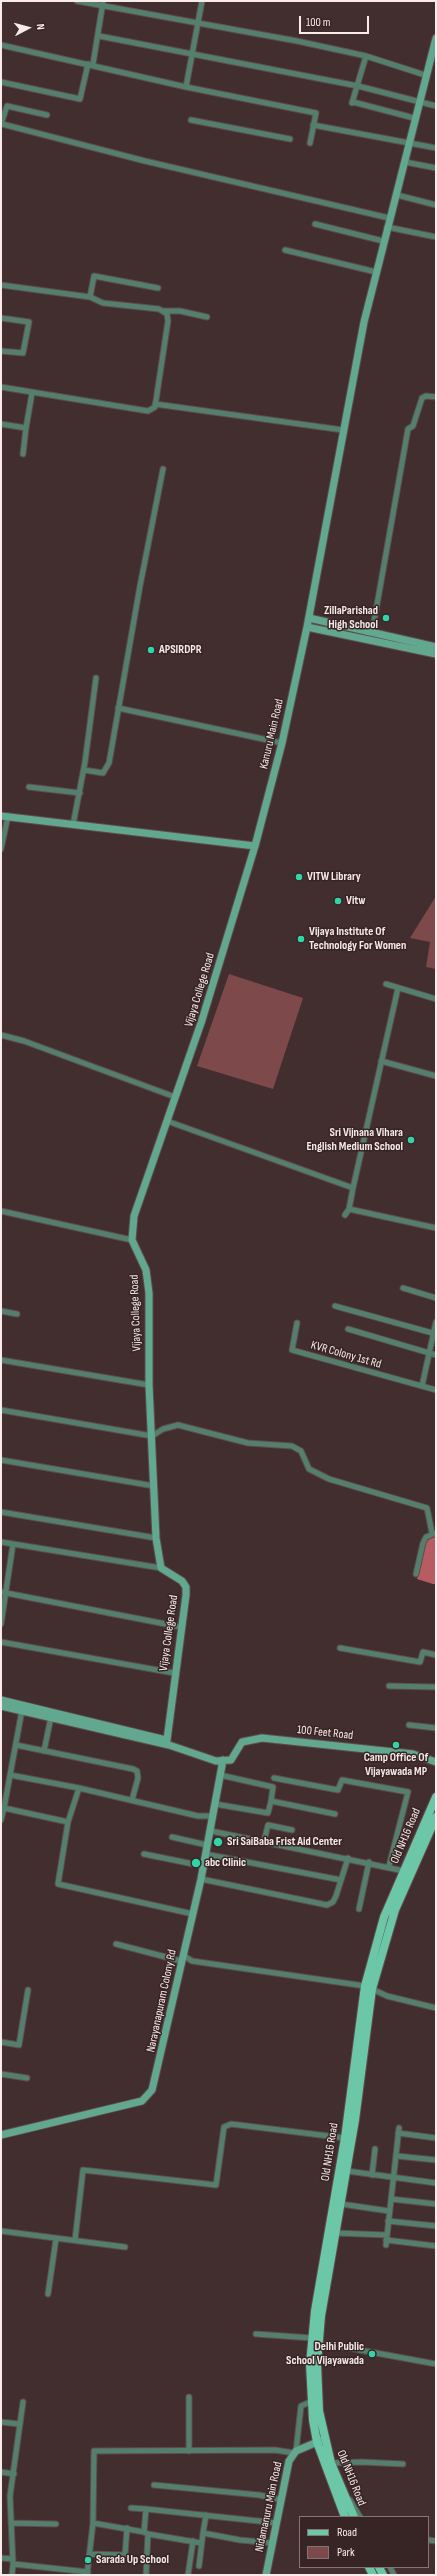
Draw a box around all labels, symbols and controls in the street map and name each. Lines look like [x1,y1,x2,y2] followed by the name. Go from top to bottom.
[8,8,48,48] north arrow
[301,8,371,34] scale bar
[306,15,331,30] text: 100 m
[34,23,47,30] text: N
[324,604,378,632] place label: ZillaParishad High School
[381,613,391,623] marker: ZillaParishad High School
[159,643,202,657] place label: APSIRDPR
[146,645,156,655] marker: APSIRDPR
[257,698,287,770] street label: Kanuru Main Road
[307,870,361,884] place label: VITW Library
[294,872,304,882] marker: VITW Library
[346,894,366,908] place label: Vitw
[333,896,343,906] marker: Vitw
[309,925,406,953] place label: Vijaya Institute Of Technology For Women
[296,934,306,944] marker: Vijaya Institute Of Technology For Women
[182,951,218,1029] street label: Vijaya College Road
[306,1126,403,1154] place label: Sri Vijnana Vihara English Medium School
[406,1135,416,1145] marker: Sri Vijnana Vihara English Medium School
[127,1274,145,1352] street label: Vijaya College Road
[309,1338,383,1372] street label: KVR Colony 1st Rd
[157,1594,181,1672] street label: Vijaya College Road
[296,1723,354,1743] street label: 100 Feet Road
[391,1740,401,1750] marker: Camp Office Of Vijayawada MP
[364,1751,428,1779] place label: Camp Office Of Vijayawada MP
[388,1806,424,1866] street label: Old NH16 Road
[227,1835,342,1849] place label: Sri SaiBaba Frist Aid Center
[212,1836,224,1848] marker: Sri SaiBaba Frist Aid Center
[205,1856,246,1870] place label: abc Clinic
[190,1857,202,1869] marker: abc Clinic
[144,1948,180,2054] street label: Narayanapuram Colony Rd
[318,2122,342,2182] street label: Old NH16 Road
[286,2340,364,2368] place label: Delhi Public School Vijayawada
[367,2349,377,2359] marker: Delhi Public School Vijayawada
[333,2448,369,2508] street label: Old NH16 Road
[252,2461,286,2553] street label: Nidamanuru Main Road
[299,2516,429,2568] legend
[337,2525,357,2540] text: Road
[337,2545,355,2560] text: Park
[96,2553,169,2567] place label: Sarada Up School
[83,2555,93,2565] marker: Sarada Up School

